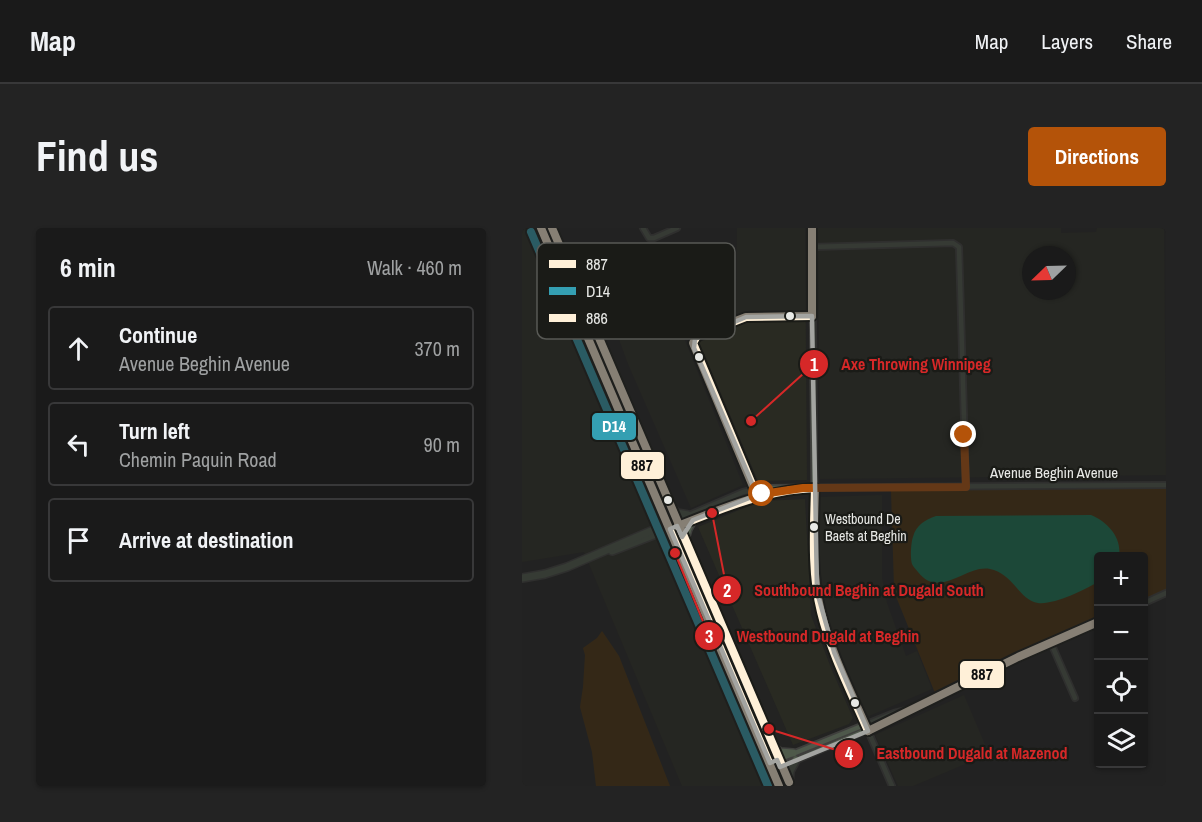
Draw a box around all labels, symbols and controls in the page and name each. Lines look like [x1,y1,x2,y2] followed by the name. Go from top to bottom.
[30,22,76,60] text: Map
[975,27,1008,56] text: Map
[1041,27,1093,56] text: Layers
[1126,27,1172,56] text: Share
[1028,127,1166,186] button: Directions
[36,128,158,184] text: Find us
[537,243,735,339] legend
[1022,246,1076,300] north arrow
[60,250,116,285] text: 6 min
[586,253,608,275] text: 887
[367,254,462,281] text: Walk · 460 m
[586,280,610,302] text: D14
[586,307,608,329] text: 886
[784,310,796,322] unlabelled marker
[119,320,197,350] text: Continue
[62,332,95,365] icon: ahead
[414,335,460,362] text: 370 m
[799,347,1002,381] callout: Axe Throwing Winnipeg
[119,350,290,377] text: Avenue Beghin Avenue
[693,351,705,363] unlabelled marker
[810,352,819,377] text: 1
[841,353,991,375] text: Axe Throwing Winnipeg
[591,412,637,441] line badge: D14
[602,415,627,437] text: D14
[119,416,190,446] text: Turn left
[950,421,976,447] route end
[62,428,95,461] icon: left
[424,431,460,458] text: 90 m
[119,446,277,473] text: Chemin Paquin Road
[620,451,665,480] line badge: 887
[631,454,653,476] text: 887
[989,462,1118,483] street label: Avenue Beghin Avenue
[748,480,774,506] route start
[662,494,674,506] unlabelled marker
[825,510,907,545] place label: Westbound De Baets at Beghin
[808,521,820,533] marker: Westbound De Baets at Beghin
[62,524,95,557] icon: arrive
[119,525,293,555] text: Arrive at destination
[1094,552,1148,768] map controls
[1094,552,1148,606] button: +
[712,573,996,607] callout: Southbound Beghin at Dugald South
[723,578,731,603] text: 2
[754,579,984,601] text: Southbound Beghin at Dugald South
[1094,606,1148,660] button: −
[694,619,931,653] callout: Westbound Dugald at Beghin
[705,624,713,649] text: 3
[737,625,919,647] text: Westbound Dugald at Beghin
[959,660,1005,689] line badge: 887
[1094,660,1148,714] button: locate
[971,663,993,685] text: 887
[849,697,861,709] unlabelled marker
[1094,714,1148,768] button: layers
[834,737,1079,771] callout: Eastbound Dugald at Mazenod
[845,741,854,766] text: 4
[877,742,1068,764] text: Eastbound Dugald at Mazenod

